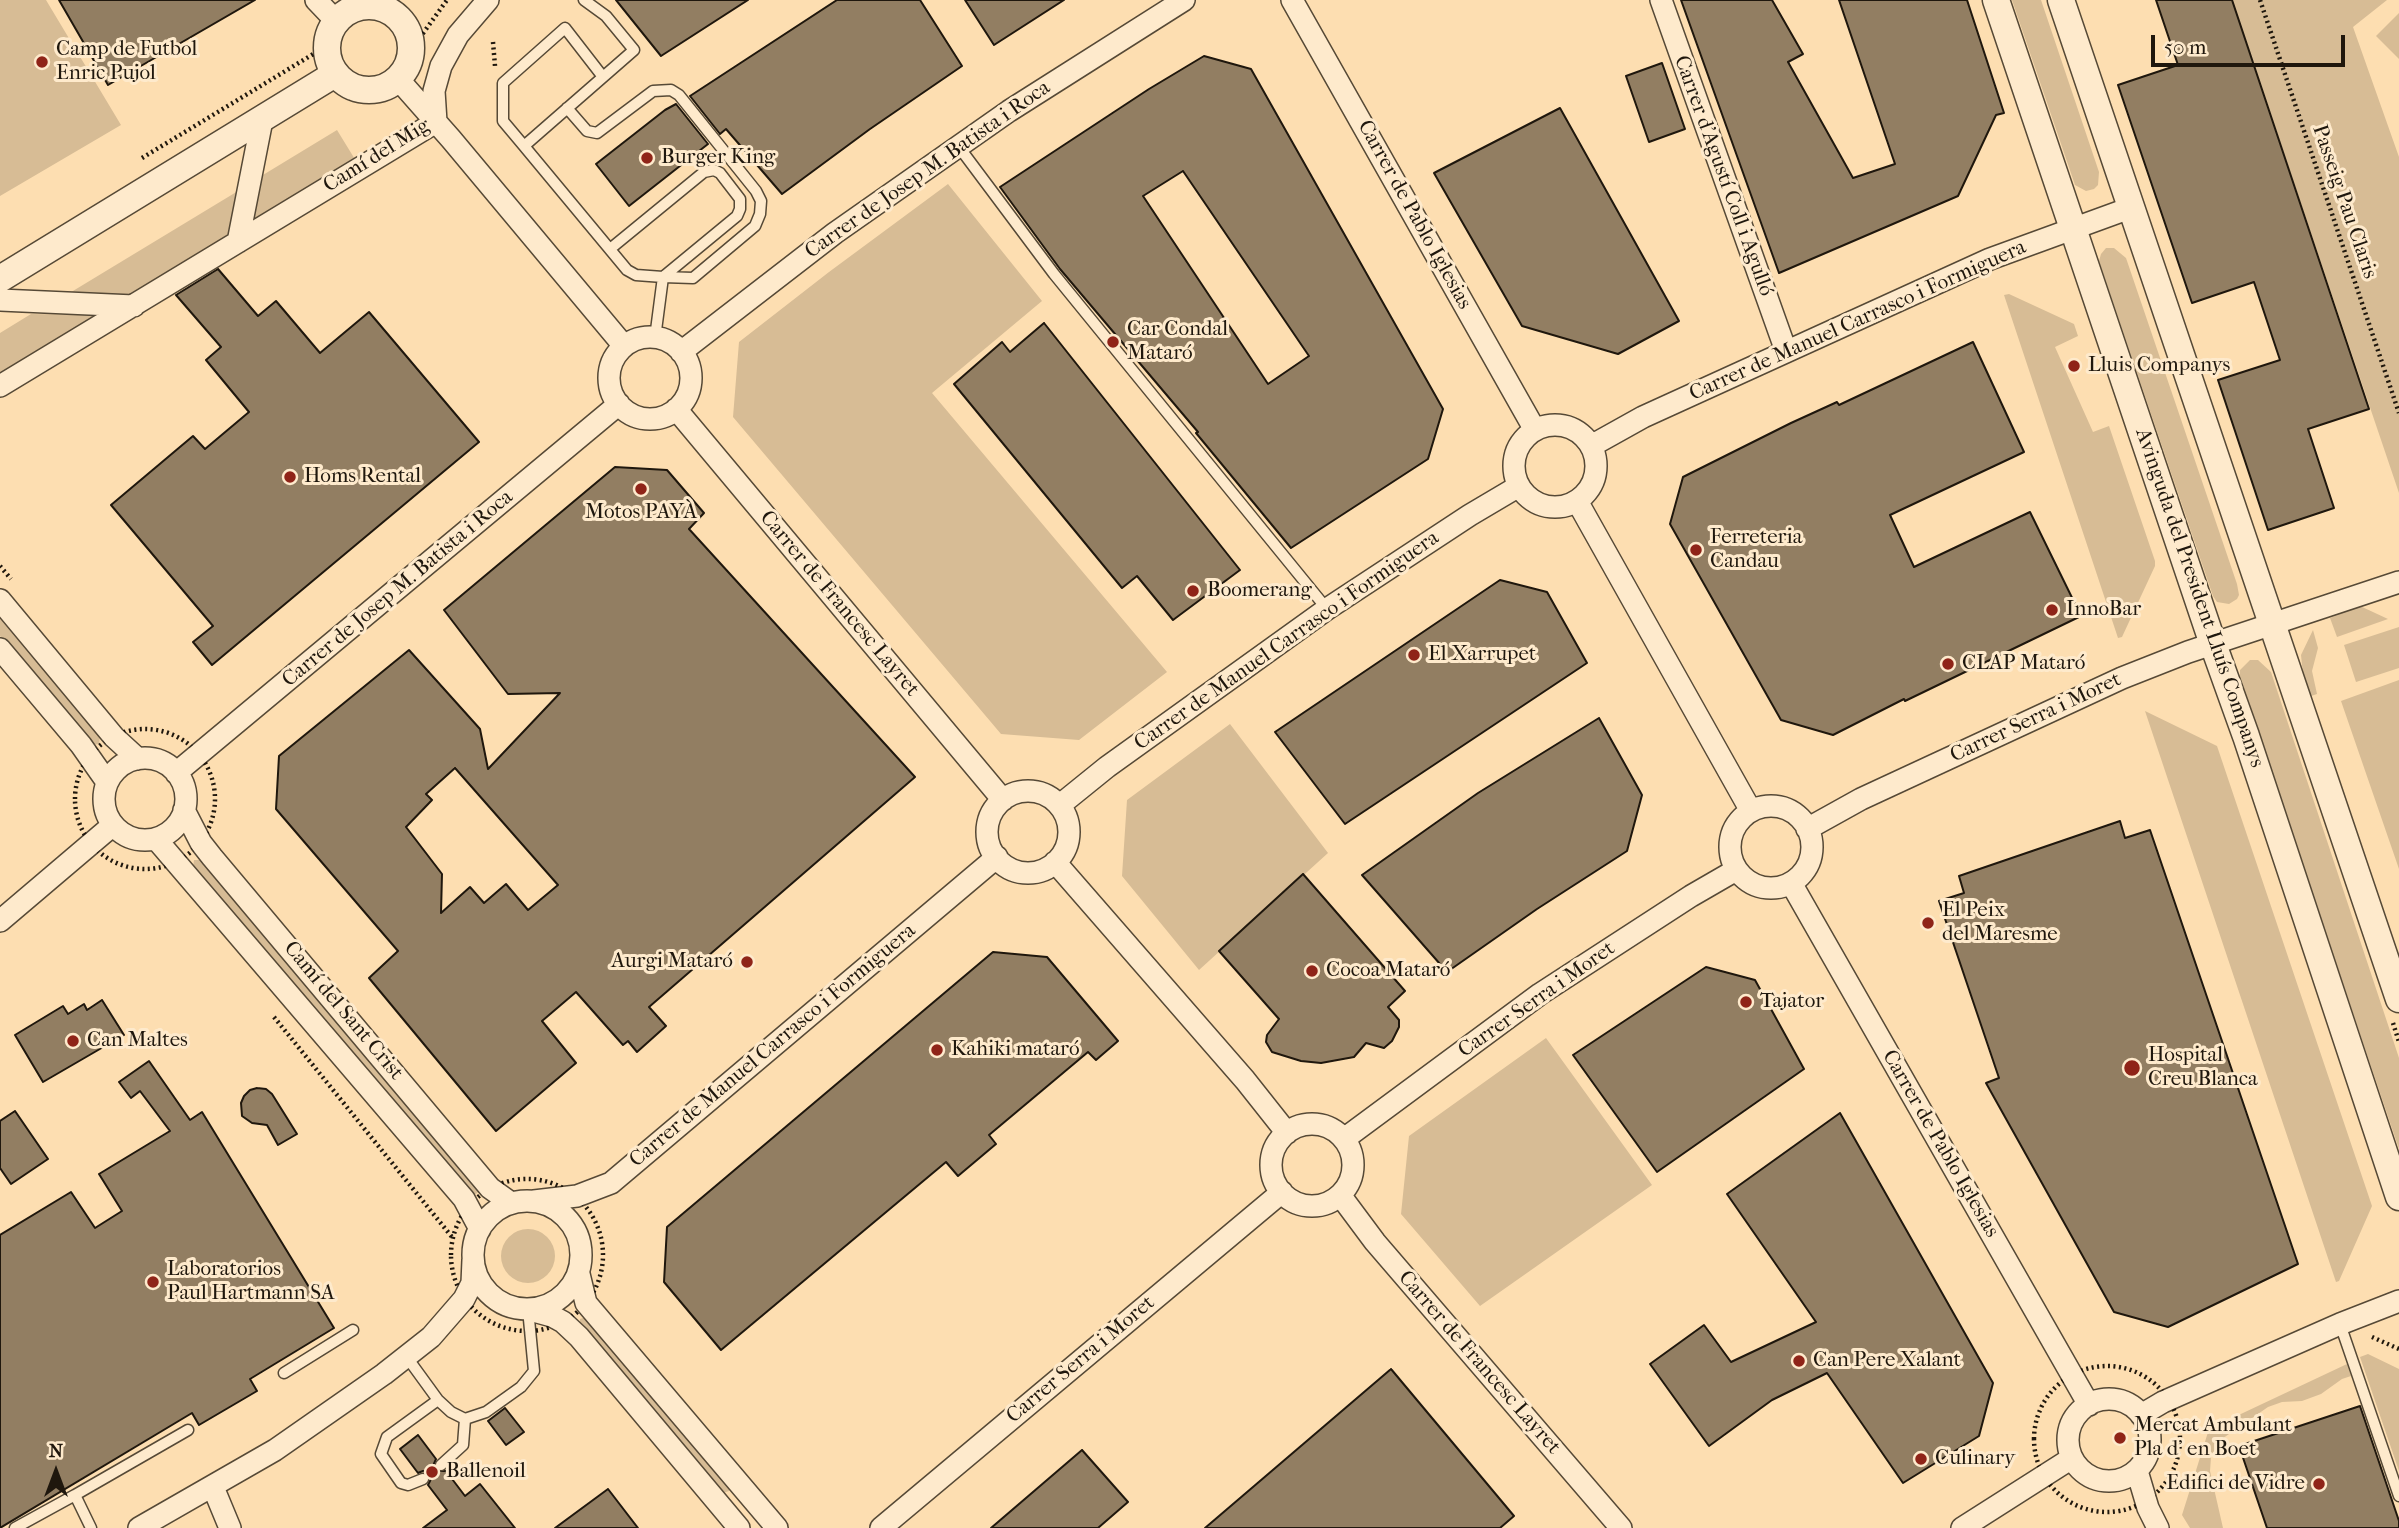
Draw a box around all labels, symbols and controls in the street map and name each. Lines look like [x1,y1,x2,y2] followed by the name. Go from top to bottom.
[2154,21,2348,65] scale bar
[2164,35,2207,59] text: 50 m
[56,37,197,87] place label: Camp de Futbol Enric Pujol
[1668,52,1778,300] street label: Carrer d'Agustí Coll i Agulló
[34,54,50,70] marker: Camp de Futbol Enric Pujol
[801,76,1055,264] street label: Carrer de Josep M. Batista i Roca
[319,113,435,199] street label: Camí del Mig
[1352,116,1476,314] street label: Carrer de Pablo Iglesias
[2306,122,2382,282] street label: Passeig Pau Claris
[661,145,775,171] place label: Burger King
[639,150,655,166] marker: Burger King
[1686,235,2030,407] street label: Carrer de Manuel Carrasco i Formiguera
[1127,317,1228,367] place label: Car Condal Mataró
[1105,334,1121,350] marker: Car Condal Mataró
[2088,353,2230,379] place label: Lluis Companys
[2066,358,2082,374] marker: Lluis Companys
[2129,425,2269,771] street label: Avinguda del President Lluís Companys
[304,464,421,490] place label: Homs Rental
[282,469,298,485] marker: Homs Rental
[633,481,649,497] marker: Motos PAYÀ
[278,485,518,693] street label: Carrer de Josep M. Batista i Roca
[585,500,697,526] place label: Motos PAYÀ
[754,506,924,702] street label: Carrer de Francesc Layret
[1710,525,1802,575] place label: Ferreteria Candau
[1130,526,1444,756] street label: Carrer de Manuel Carrasco i Formiguera
[1688,542,1704,558] marker: Ferreteria Candau
[1207,578,1312,604] place label: Boomerang
[1185,583,1201,599] marker: Boomerang
[2066,597,2141,623] place label: InnoBar
[2044,602,2060,618] marker: InnoBar
[1428,642,1536,668] place label: El Xarrupet
[1406,647,1422,663] marker: El Xarrupet
[1962,651,2086,677] place label: CLAP Mataró
[1940,656,1956,672] marker: CLAP Mataró
[1947,667,2125,769] street label: Carrer Serra i Moret
[1942,898,2058,948] place label: El Peix del Maresme
[1920,915,1936,931] marker: El Peix del Maresme
[625,919,921,1173] street label: Carrer de Manuel Carrasco i Formiguera
[1454,936,1620,1064] street label: Carrer Serra i Moret
[278,937,408,1085] street label: Camí del Sant Crist
[611,949,733,975] place label: Aurgi Mataró
[739,954,755,970] marker: Aurgi Mataró
[1326,958,1451,984] place label: Cocoa Mataró
[1304,963,1320,979] marker: Cocoa Mataró
[1760,989,1824,1015] place label: Tajator
[1738,994,1754,1010] marker: Tajator
[87,1028,188,1054] place label: Can Maltes
[65,1033,81,1049] marker: Can Maltes
[951,1037,1080,1063] place label: Kahiki mataró
[929,1042,945,1058] marker: Kahiki mataró
[2148,1043,2258,1093] place label: Hospital Creu Blanca
[1876,1046,2004,1242] street label: Carrer de Pablo Iglesias
[2122,1058,2142,1078] marker: Hospital Creu Blanca
[167,1257,335,1307] place label: Laboratorios Paul Hartmann SA
[1392,1266,1566,1460] street label: Carrer de Francesc Layret
[145,1274,161,1290] marker: Laboratorios Paul Hartmann SA
[1002,1291,1160,1429] street label: Carrer Serra i Moret
[1813,1348,1961,1374] place label: Can Pere Xalant
[1791,1353,1807,1369] marker: Can Pere Xalant
[2134,1413,2292,1463] place label: Mercat Ambulant Pla d' en Boet
[2112,1430,2128,1446] marker: Mercat Ambulant Pla d' en Boet
[21,1437,91,1507] north arrow
[49,1440,63,1462] text: N
[1935,1446,2015,1472] place label: Culinary
[1913,1451,1929,1467] marker: Culinary
[446,1459,526,1485] place label: Ballenoil
[424,1464,440,1480] marker: Ballenoil
[2166,1471,2305,1497] place label: Edifici de Vidre
[2311,1476,2327,1492] marker: Edifici de Vidre

